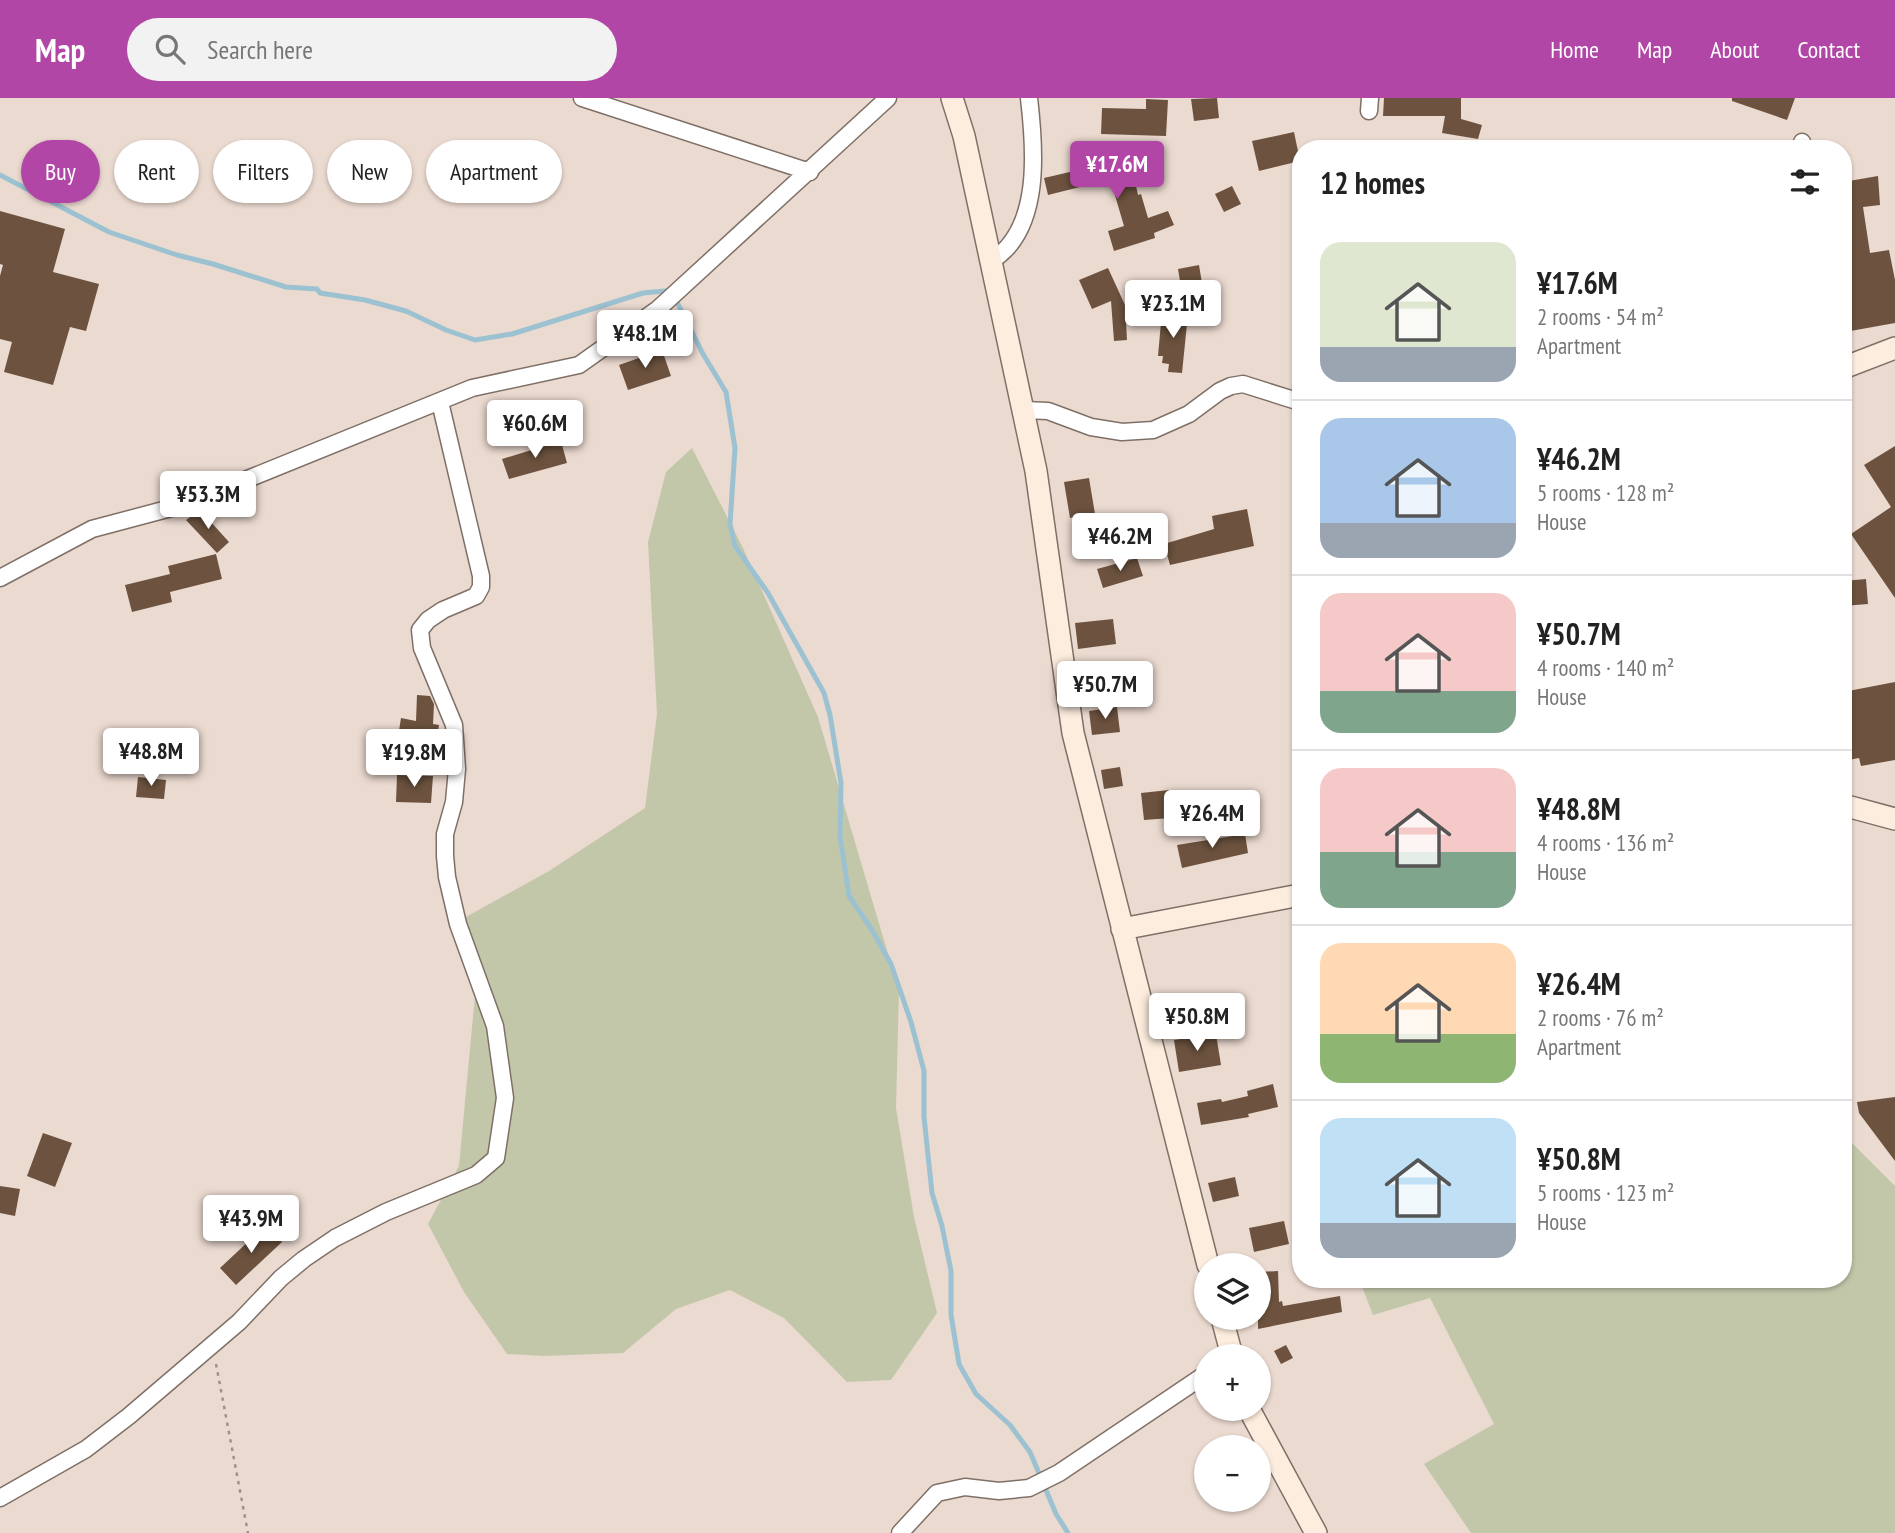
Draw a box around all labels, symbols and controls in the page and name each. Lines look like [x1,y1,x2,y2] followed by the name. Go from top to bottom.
[127,18,617,81] search box
[35,28,85,71] text: Map
[151,30,189,68] icon: search
[207,33,313,66] text: Search here
[1550,34,1599,65] text: Home
[1637,34,1672,65] text: Map
[1710,34,1759,65] text: About
[1797,34,1860,65] text: Contact
[21,140,100,203] chip: Buy
[114,140,199,203] chip: Rent
[213,140,313,203] chip: Filters
[327,140,412,203] chip: New
[426,140,562,203] chip: Apartment
[1060,141,1174,201] pin: ¥17.6M
[1086,149,1148,178] text: ¥17.6M
[1320,163,1425,202] text: 12 homes
[1786,163,1824,201] icon: filters
[1537,263,1618,302] text: ¥17.6M
[1376,270,1460,354] icon: home
[1116,280,1230,340] pin: ¥23.1M
[1141,288,1205,317] text: ¥23.1M
[1537,302,1664,331] text: 2 rooms · 54 m²
[588,310,702,370] pin: ¥48.1M
[613,318,677,347] text: ¥48.1M
[1537,331,1621,360] text: Apartment
[478,400,592,460] pin: ¥60.6M
[503,408,567,437] text: ¥60.6M
[1537,439,1621,478] text: ¥46.2M
[1376,446,1460,530] icon: home
[151,472,265,531] pin: ¥53.3M
[1537,478,1674,507] text: 5 rooms · 128 m²
[176,479,240,508] text: ¥53.3M
[1537,507,1587,536] text: House
[1063,514,1177,573] pin: ¥46.2M
[1088,521,1152,550] text: ¥46.2M
[1537,614,1621,653] text: ¥50.7M
[1376,621,1460,705] icon: home
[1537,653,1674,682] text: 4 rooms · 140 m²
[1048,662,1162,721] pin: ¥50.7M
[1073,669,1137,698] text: ¥50.7M
[1537,682,1587,711] text: House
[94,728,208,788] pin: ¥48.8M
[357,730,471,789] pin: ¥19.8M
[119,736,183,765] text: ¥48.8M
[382,737,446,766] text: ¥19.8M
[1537,789,1621,828] text: ¥48.8M
[1155,790,1269,850] pin: ¥26.4M
[1376,796,1460,880] icon: home
[1180,798,1244,827] text: ¥26.4M
[1537,828,1674,857] text: 4 rooms · 136 m²
[1537,857,1587,886] text: House
[1537,964,1621,1003] text: ¥26.4M
[1376,971,1460,1055] icon: home
[1140,993,1254,1053] pin: ¥50.8M
[1165,1001,1229,1030] text: ¥50.8M
[1537,1003,1664,1032] text: 2 rooms · 76 m²
[1537,1032,1621,1061] text: Apartment
[1537,1139,1621,1178] text: ¥50.8M
[1376,1146,1460,1230] icon: home
[1537,1178,1674,1207] text: 5 rooms · 123 m²
[194,1196,308,1255] pin: ¥43.9M
[219,1203,283,1232] text: ¥43.9M
[1537,1207,1587,1236] text: House
[1194,1253,1271,1512] map controls
[1194,1253,1271,1330] button: layers
[1194,1344,1271,1421] button: +
[1194,1435,1271,1512] button: −

